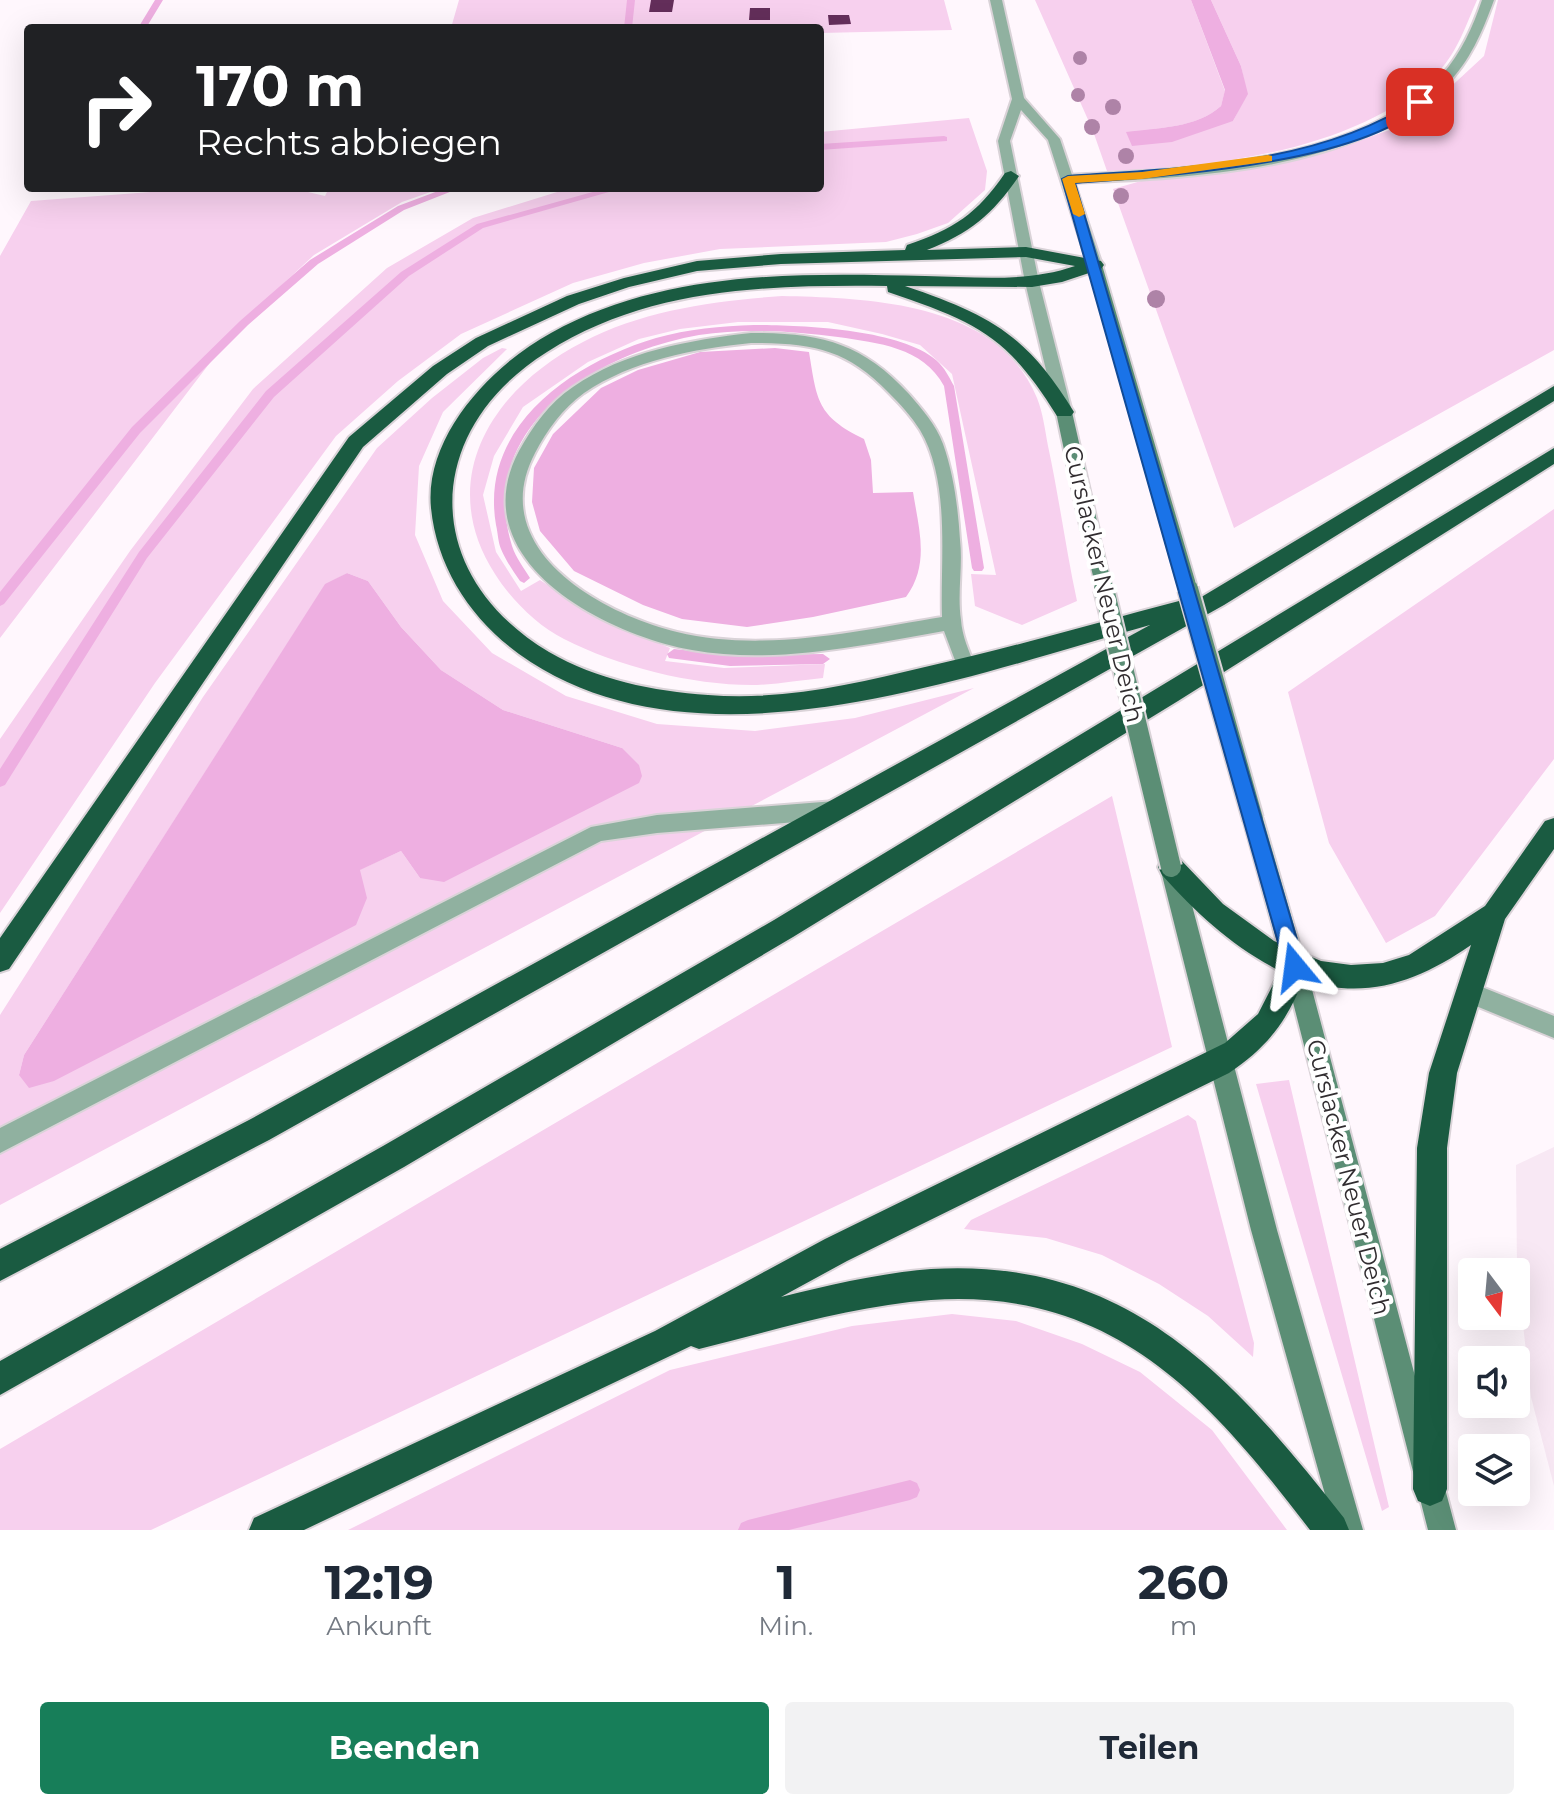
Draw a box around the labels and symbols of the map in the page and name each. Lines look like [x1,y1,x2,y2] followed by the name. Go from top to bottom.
[1386,68,1454,136] pin
[1058,443,1150,725] street label: Curslacker Neuer Deich
[1253,925,1337,1009] position arrow
[1301,1036,1397,1318] street label: Curslacker Neuer Deich
[1458,1258,1530,1330] north arrow

